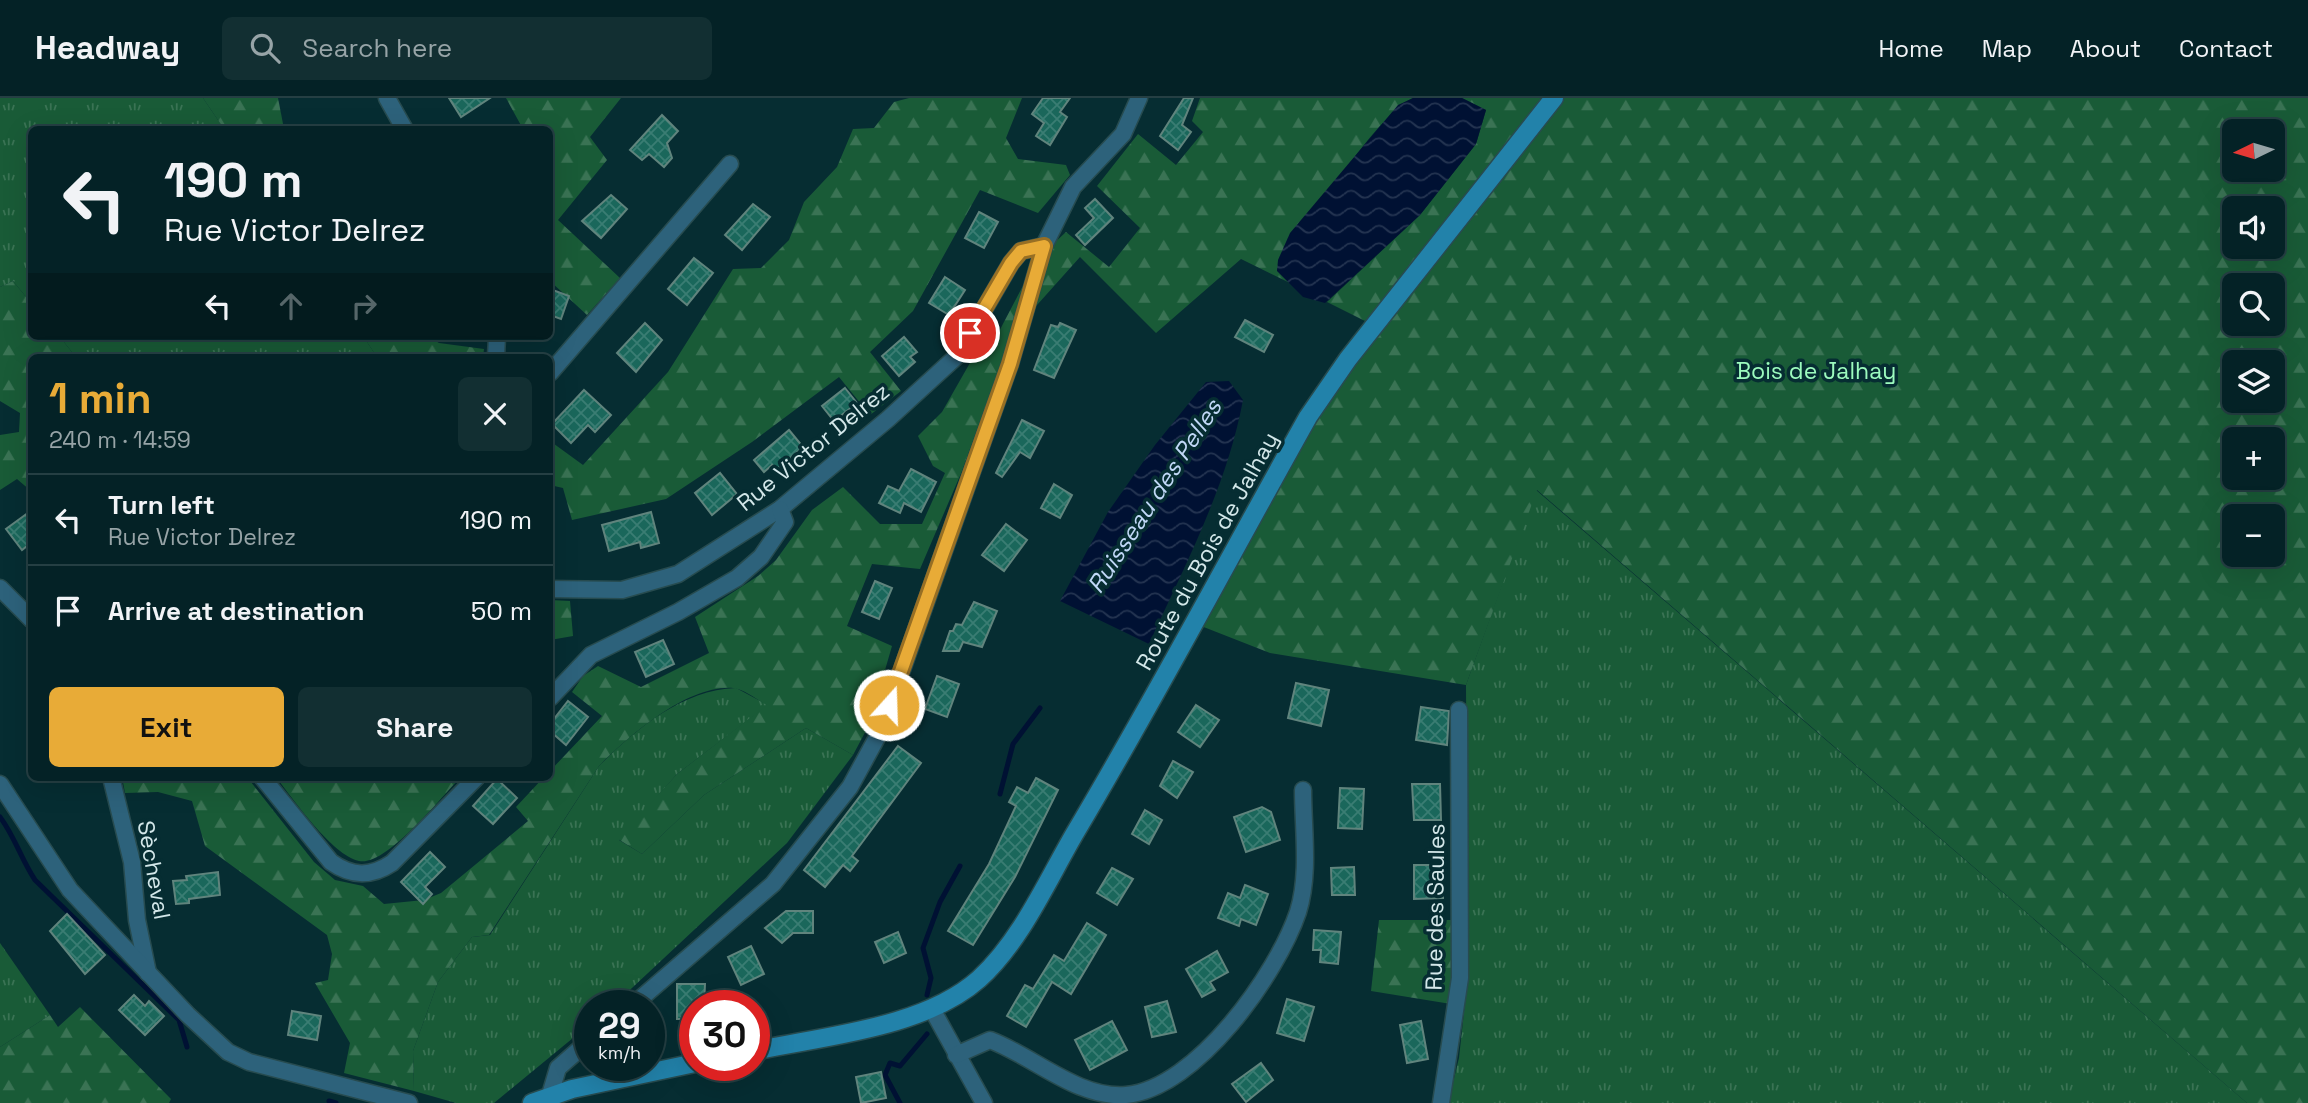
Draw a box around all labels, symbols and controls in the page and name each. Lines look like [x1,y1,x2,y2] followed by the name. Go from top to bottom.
[222,17,712,80] search box
[35,27,180,69] text: Headway
[246,29,284,67] icon: search
[302,31,452,65] text: Search here
[1878,33,1944,64] text: Home
[1982,33,2032,64] text: Map
[2070,33,2141,64] text: About
[2179,33,2273,64] text: Contact
[2222,119,2286,182] north arrow
[2222,119,2285,567] map controls
[164,149,302,211] text: 190 m
[49,154,140,245] icon: left
[2222,196,2285,259] button: sound
[164,210,425,250] text: Rue Victor Delrez
[2222,273,2285,336] button: search
[199,287,237,325] icon: left
[272,287,310,325] icon: ahead
[345,287,383,325] icon: right
[940,303,1000,363] pin
[951,314,989,352] icon: arrive
[2222,350,2285,413] button: layers
[1736,356,1896,386] park label: Bois de Jalhay
[49,372,152,425] text: 1 min
[731,376,895,518] street label: Rue Victor Delrez
[458,377,532,451] button: close
[1080,392,1229,599] water label: Ruisseau des Pelles
[49,425,191,455] text: 240 m · 14:59
[1129,427,1285,675] street label: Route du Bois de Jalhay
[2222,427,2285,490] button: +
[108,488,215,522] text: Turn left
[49,501,87,539] icon: left
[460,503,532,537] text: 190 m
[2222,504,2285,567] button: −
[108,522,296,552] text: Rue Victor Delrez
[49,592,87,630] icon: arrive
[108,594,365,628] text: Arrive at destination
[471,594,532,628] text: 50 m
[852,668,926,742] position arrow
[49,687,284,767] button: Exit
[298,687,532,767] button: Share
[131,818,177,922] street label: Sècheval
[1419,823,1451,991] street label: Rue des Saules
[679,990,770,1081] speed limit sign: 30
[598,1004,641,1048] text: 29
[598,1041,641,1064] text: km/h

